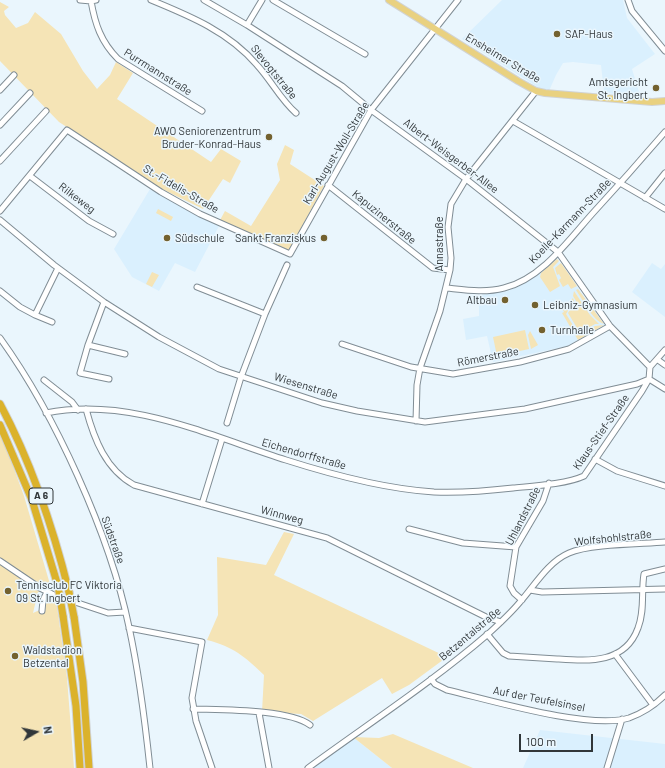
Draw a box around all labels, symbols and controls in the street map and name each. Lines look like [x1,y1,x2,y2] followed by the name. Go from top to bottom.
[565,27,613,41] place label: SAP-Haus
[552,29,562,39] marker: SAP-Haus
[463,30,543,86] street label: Ensheimer Straße
[248,42,300,102] street label: Slevogtstraße
[121,46,195,98] street label: Purrmannstraße
[589,75,648,101] place label: Amtsgericht St. Ingbert
[651,83,661,93] marker: Amtsgericht St. Ingbert
[300,99,372,207] street label: Karl-August-Woll-Straße
[401,116,501,196] street label: Albert-Weisgerber-Allee
[154,124,261,150] place label: AWO Seniorenzentrum Bruder-Konrad-Haus
[264,132,274,142] marker: AWO Seniorenzentrum Bruder-Konrad-Haus
[141,162,221,216] street label: St.-Fidelis-Straße
[526,176,614,266] street label: Koelle-Karmann-Straße
[56,180,98,216] street label: Rilkeweg
[349,187,419,247] street label: Kapuzinerstraße
[432,216,446,272] street label: Annastraße
[175,231,225,245] place label: Südschule
[235,231,316,245] place label: Sankt Franziskus
[162,233,172,243] marker: Südschule
[319,233,329,243] marker: Sankt Franziskus
[466,293,497,307] place label: Altbau
[500,295,510,305] marker: Altbau
[543,298,637,312] place label: Leibniz-Gymnasium
[530,300,540,310] marker: Leibniz-Gymnasium
[550,323,594,337] place label: Turnhalle
[537,325,547,335] marker: Turnhalle
[456,345,520,369] street label: Römerstraße
[272,370,340,402] street label: Wiesenstraße
[570,392,632,472] street label: Klaus-Stief-Straße
[260,436,348,472] street label: Eichendorffstraße
[503,485,543,547] street label: Uhlandstraße
[29,488,53,504] road number: A 6
[259,503,305,527] street label: Winnweg
[98,515,128,565] street label: Südstraße
[574,527,652,549] street label: Wolfshohlstraße
[16,578,122,604] place label: Tennisclub FC Viktoria 09 St. Ingbert
[3,586,13,596] marker: Tennisclub FC Viktoria 09 St. Ingbert
[436,604,504,664] street label: Betzentalstraße
[23,643,82,669] place label: Waldstadion Betzental
[10,651,20,661] marker: Waldstadion Betzental
[492,684,586,714] street label: Auf der Teufelsinsel
[16,712,56,752] north arrow
[41,725,55,735] text: N
[521,726,595,752] scale bar
[526,734,556,748] text: 100 m

